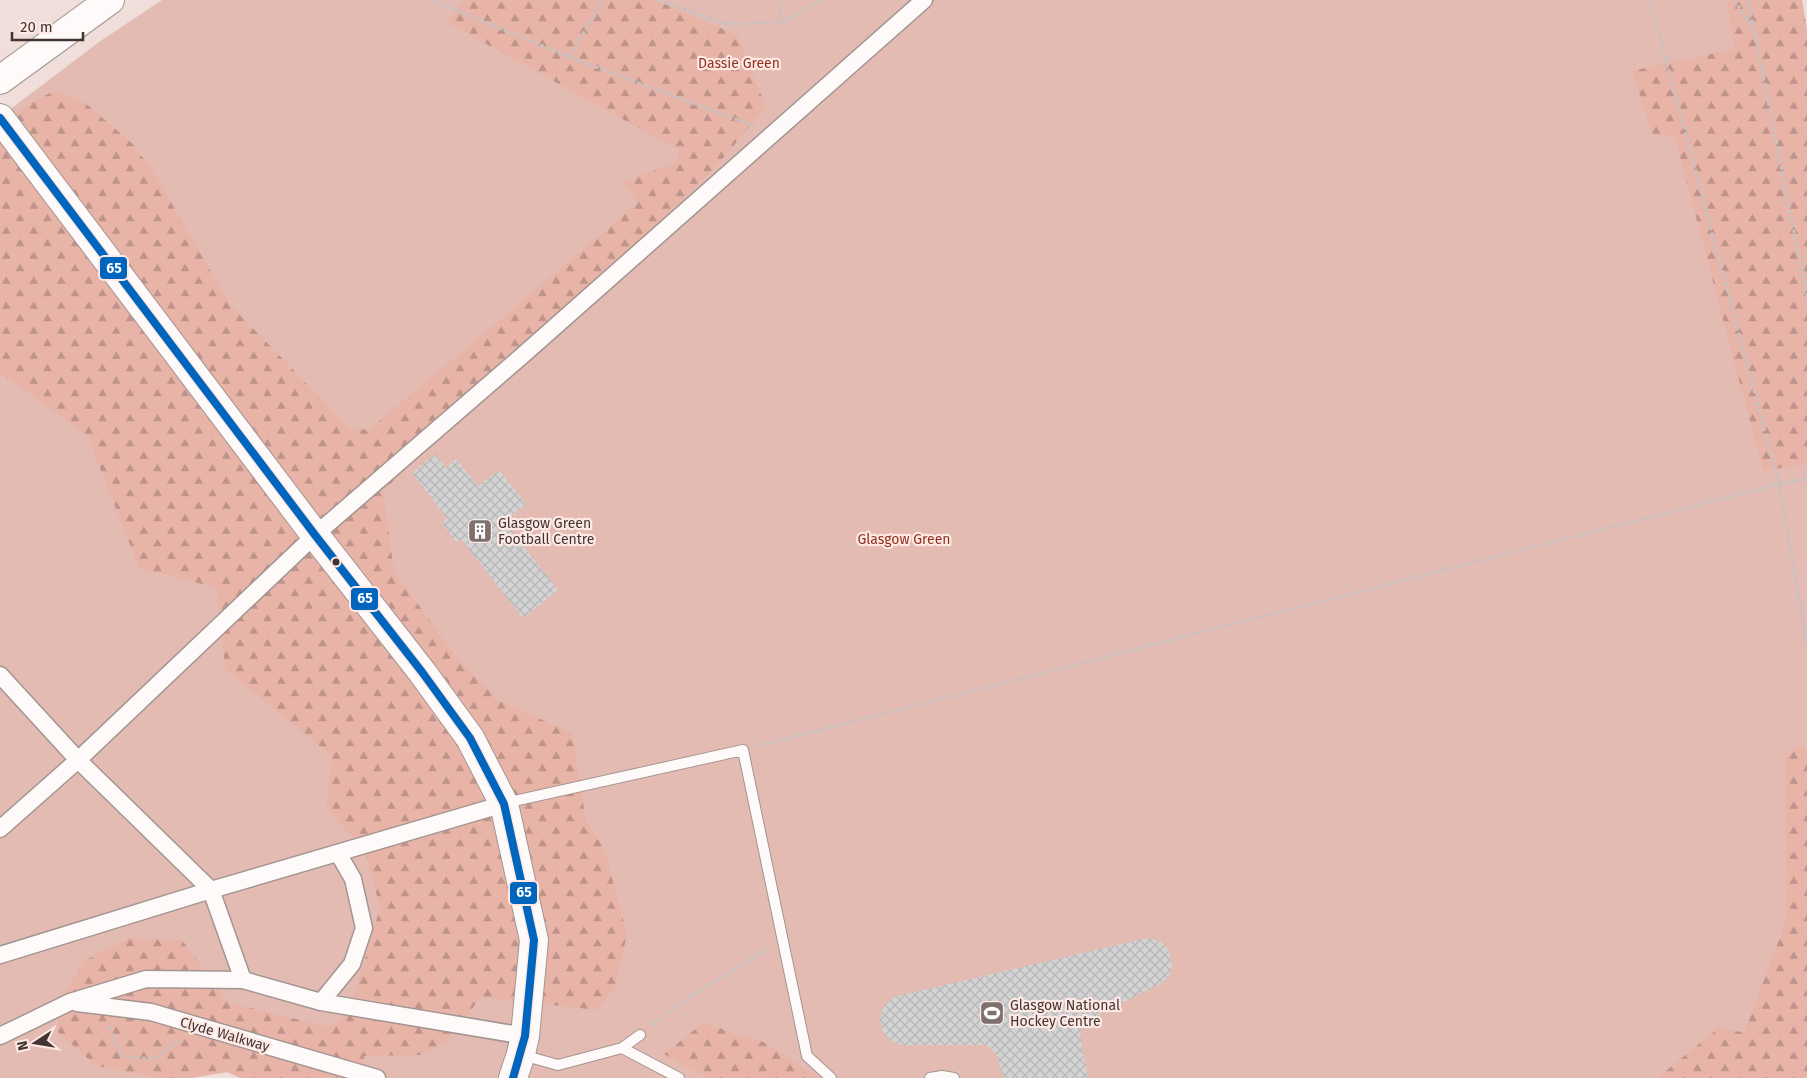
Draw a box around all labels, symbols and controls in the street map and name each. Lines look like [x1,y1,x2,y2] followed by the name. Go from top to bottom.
[12,10,84,42] scale bar
[20,18,53,36] text: 20 m
[698,55,780,72] park label: Dassie Green
[99,256,128,280] line badge: 65
[106,260,122,277] text: 65
[498,515,594,548] place label: Glasgow Green Football Centre
[467,518,493,544] building icon: Glasgow Green Football Centre
[857,531,951,548] park label: Glasgow Green
[331,557,341,567] unlabelled marker
[350,587,379,611] line badge: 65
[357,590,373,607] text: 65
[509,881,538,905] line badge: 65
[516,884,532,901] text: 65
[1010,997,1120,1030] place label: Glasgow National Hockey Centre
[979,1000,1005,1026] sports icon: Glasgow National Hockey Centre
[178,1014,272,1055] street label: Clyde Walkway
[10,1018,60,1068] north arrow
[13,1039,32,1052] text: N

